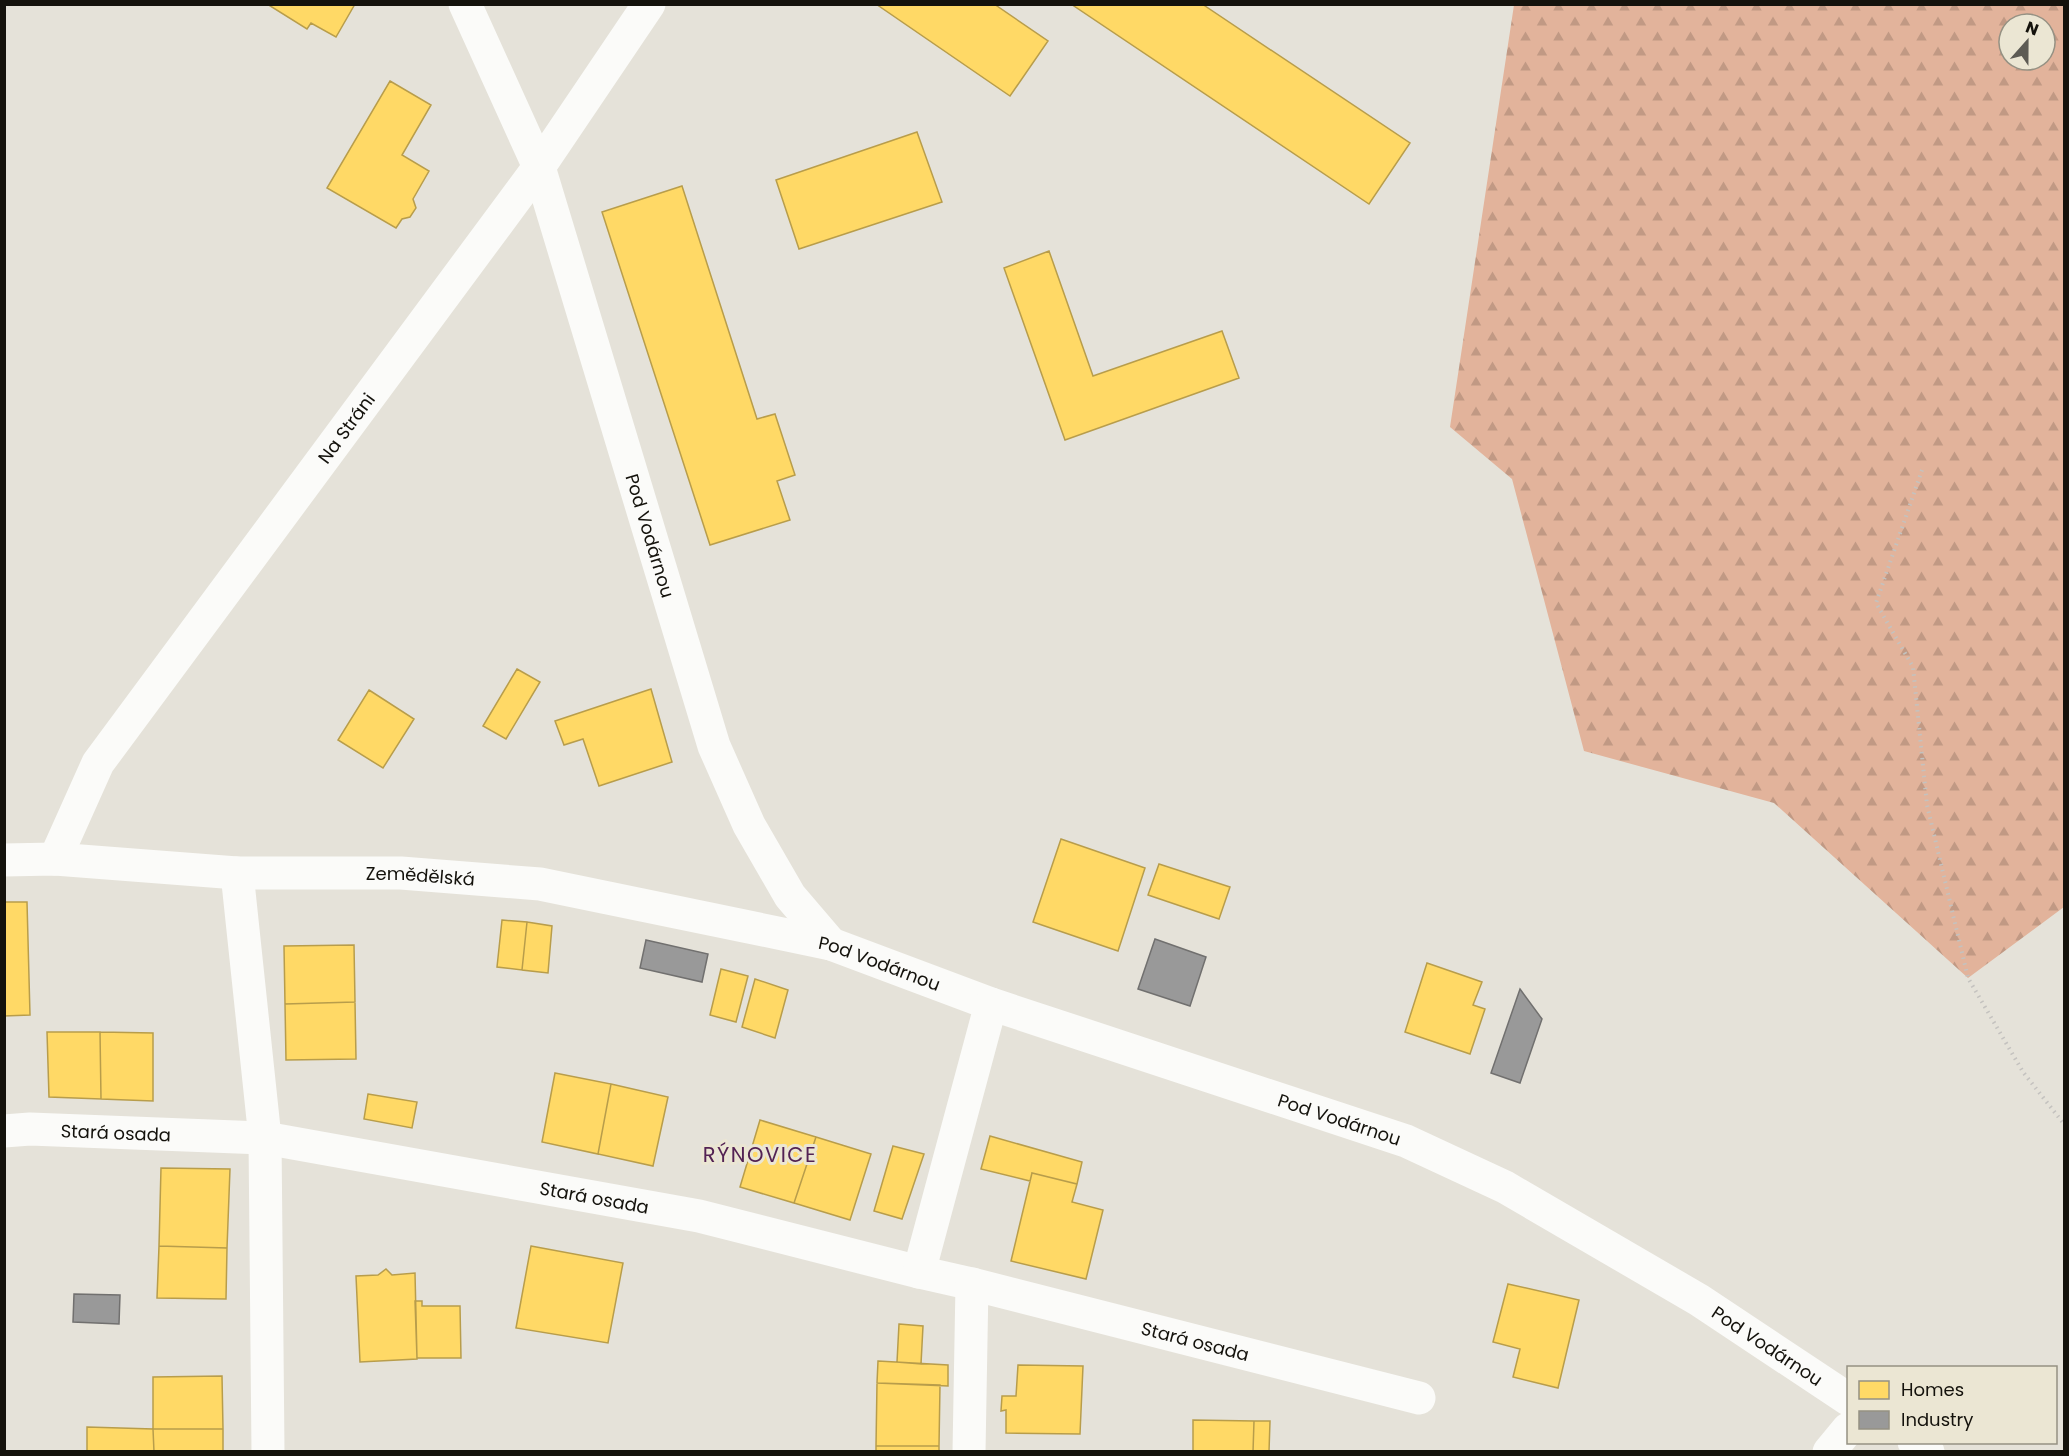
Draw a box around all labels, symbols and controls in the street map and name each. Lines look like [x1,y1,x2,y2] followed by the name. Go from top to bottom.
[1997,12,2057,72] north arrow
[2022,16,2042,41] text: N
[312,388,380,468] street label: Na Stráni
[620,470,681,601] street label: Pod Vodárnou
[366,861,476,891] street label: Zemědělská
[816,929,944,996] street label: Pod Vodárnou
[1275,1087,1404,1151] street label: Pod Vodárnou
[60,1118,172,1147] street label: Stará osada
[703,1140,817,1169] district label: RÝNOVICE
[538,1175,651,1219] street label: Stará osada
[1707,1300,1828,1391] street label: Pod Vodárnou
[1139,1315,1252,1367] street label: Stará osada
[1847,1366,2057,1444] legend
[1901,1377,1964,1402] text: Homes
[1901,1407,1973,1432] text: Industry

